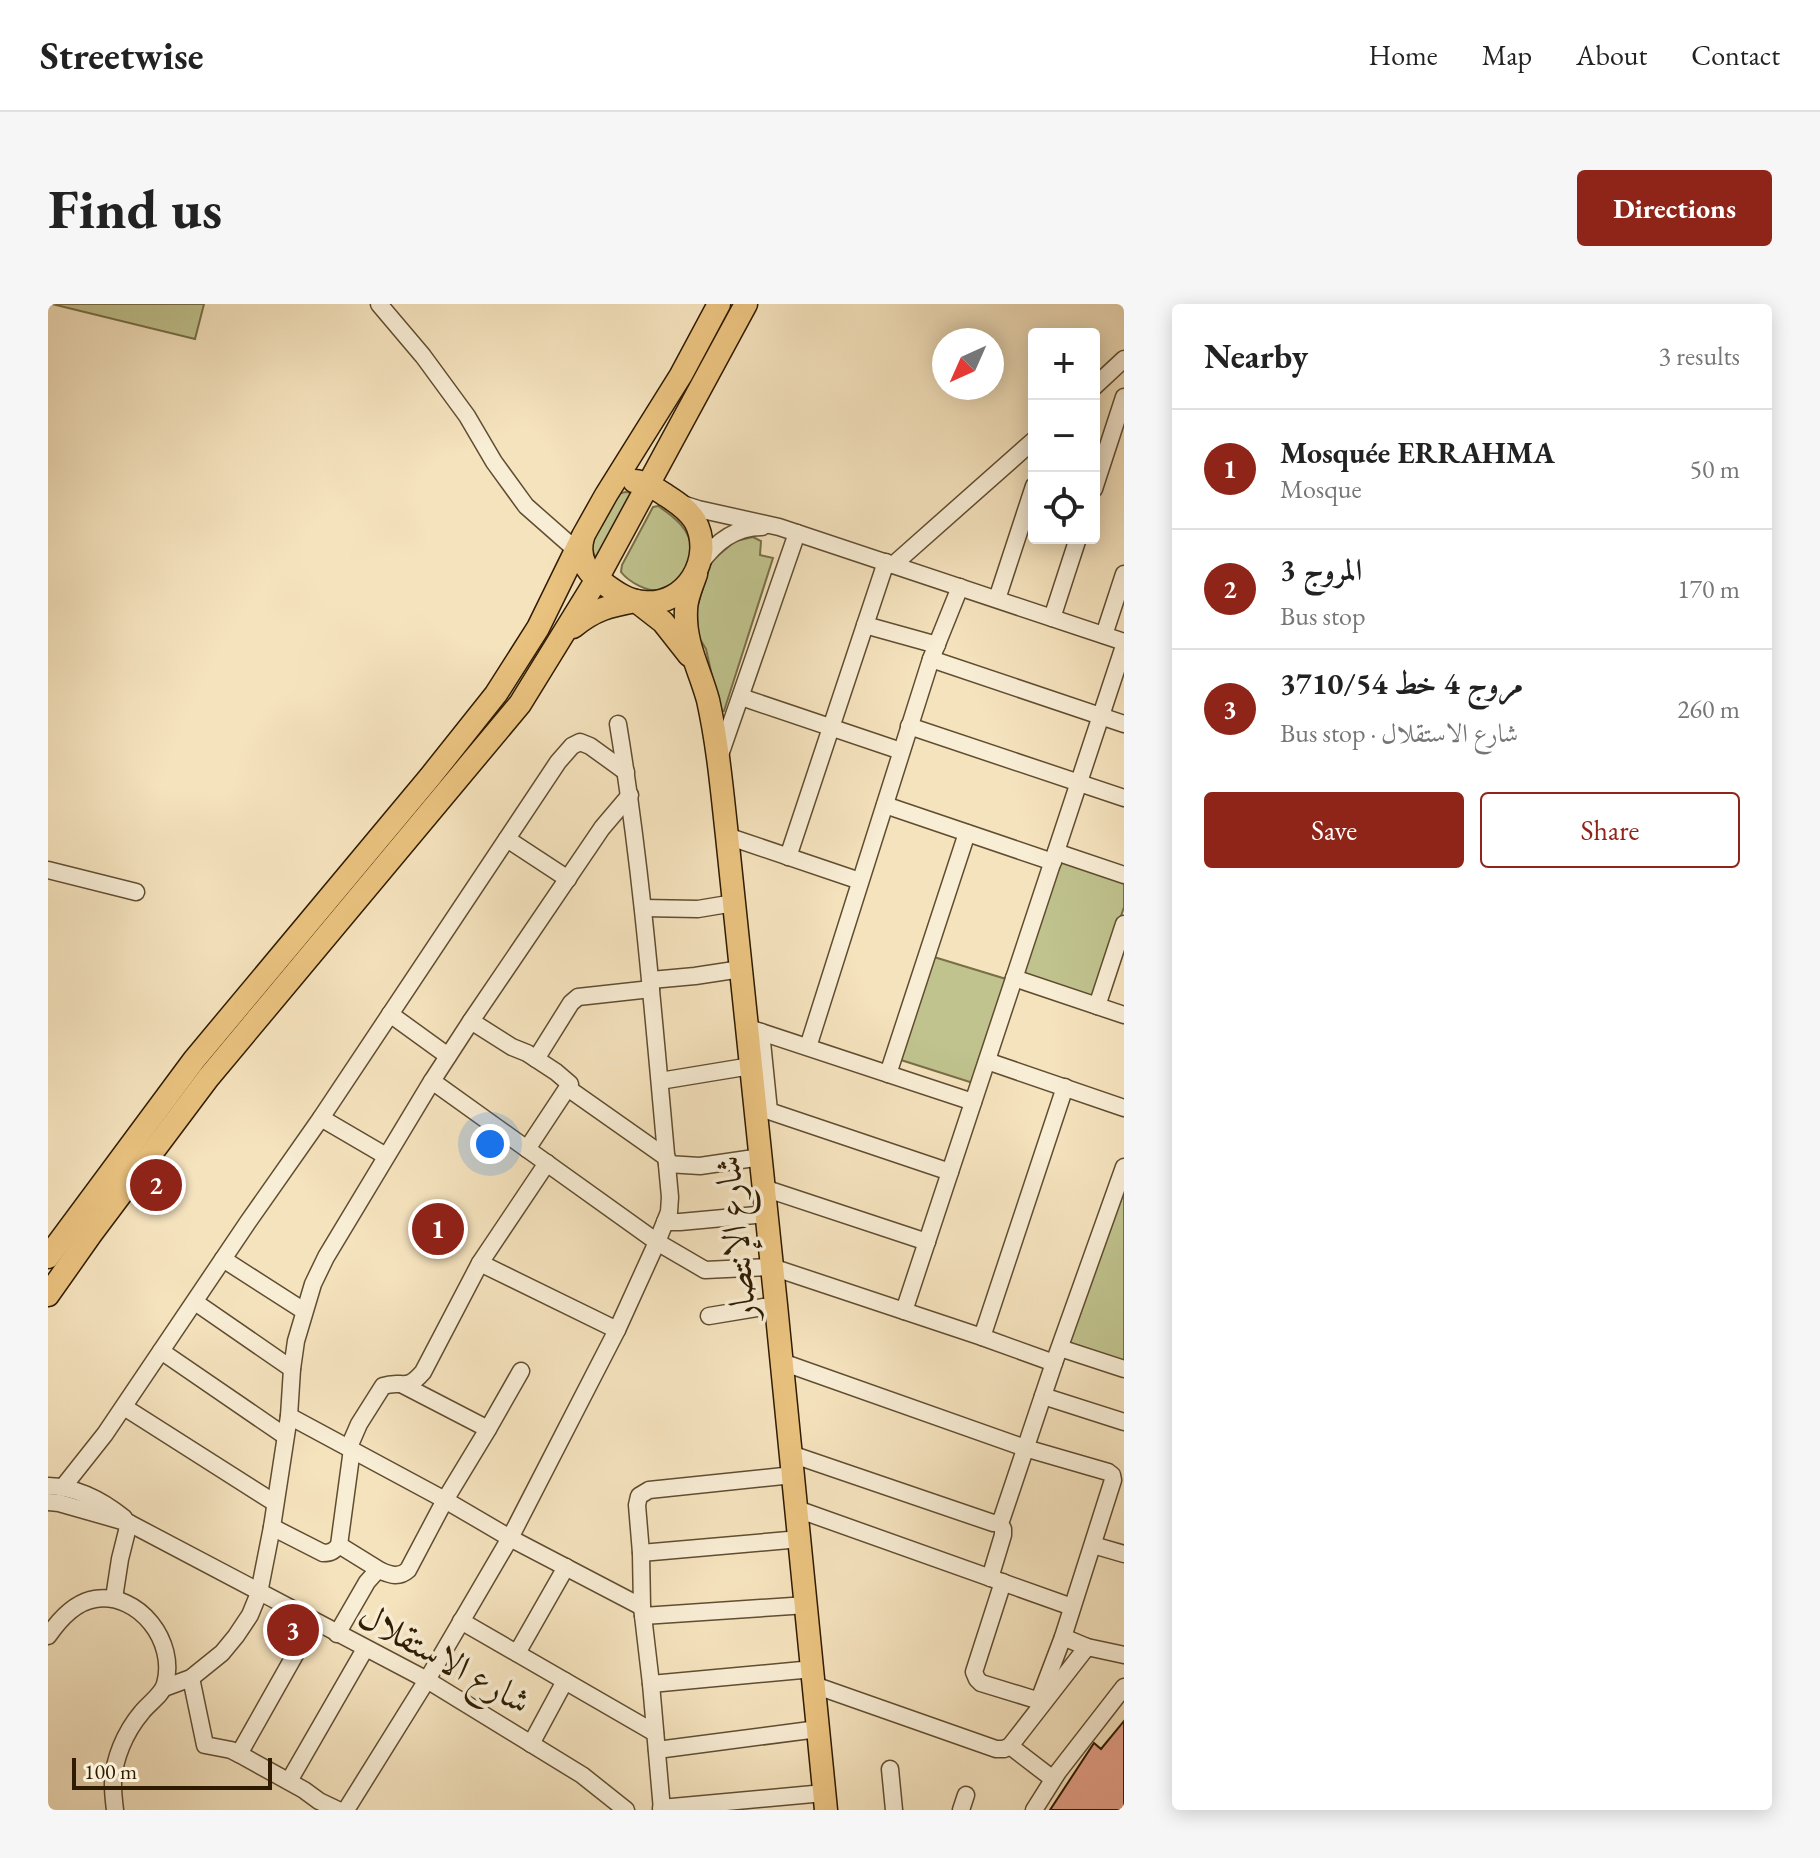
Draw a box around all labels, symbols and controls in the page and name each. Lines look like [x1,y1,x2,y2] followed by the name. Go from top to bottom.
[40,31,203,80] text: Streetwise
[1368,37,1438,73] text: Home
[1482,37,1532,73] text: Map
[1576,37,1647,73] text: About
[1691,37,1780,73] text: Contact
[1577,170,1772,246] button: Directions
[48,172,222,245] text: Find us
[932,328,1004,400] north arrow
[1028,328,1100,544] map controls
[1028,328,1100,400] button: +
[1204,334,1308,378] text: Nearby
[1659,339,1740,373] text: 3 results
[1028,400,1100,472] button: −
[1280,433,1555,472] text: Mosquée ERRAHMA
[1223,452,1237,486] text: 1
[1690,452,1740,486] text: 50 m
[1028,472,1100,544] button: locate
[1280,472,1362,506] text: Mosque
[1280,550,1362,589] text: المروج 3
[1223,572,1237,606] text: 2
[1677,572,1740,606] text: 170 m
[1280,599,1366,633] text: Bus stop
[1280,664,1523,703] text: مروج 4 خط 3710/54
[1223,692,1237,726] text: 3
[1677,692,1740,726] text: 260 m
[1280,716,1518,750] text: Bus stop · شارع الاستقلال
[1204,792,1464,868] button: Save
[1480,792,1740,868] button: Share
[470,1124,510,1164] your location
[703,1153,774,1326] street label: شارع الإنتصار
[130,1155,182,1215] pin: 2
[412,1199,464,1259] pin: 1
[347,1591,540,1731] street label: شارع الاستقلال
[267,1600,319,1660] pin: 3
[72,1754,272,1790] scale bar
[84,1757,137,1786] text: 100 m

